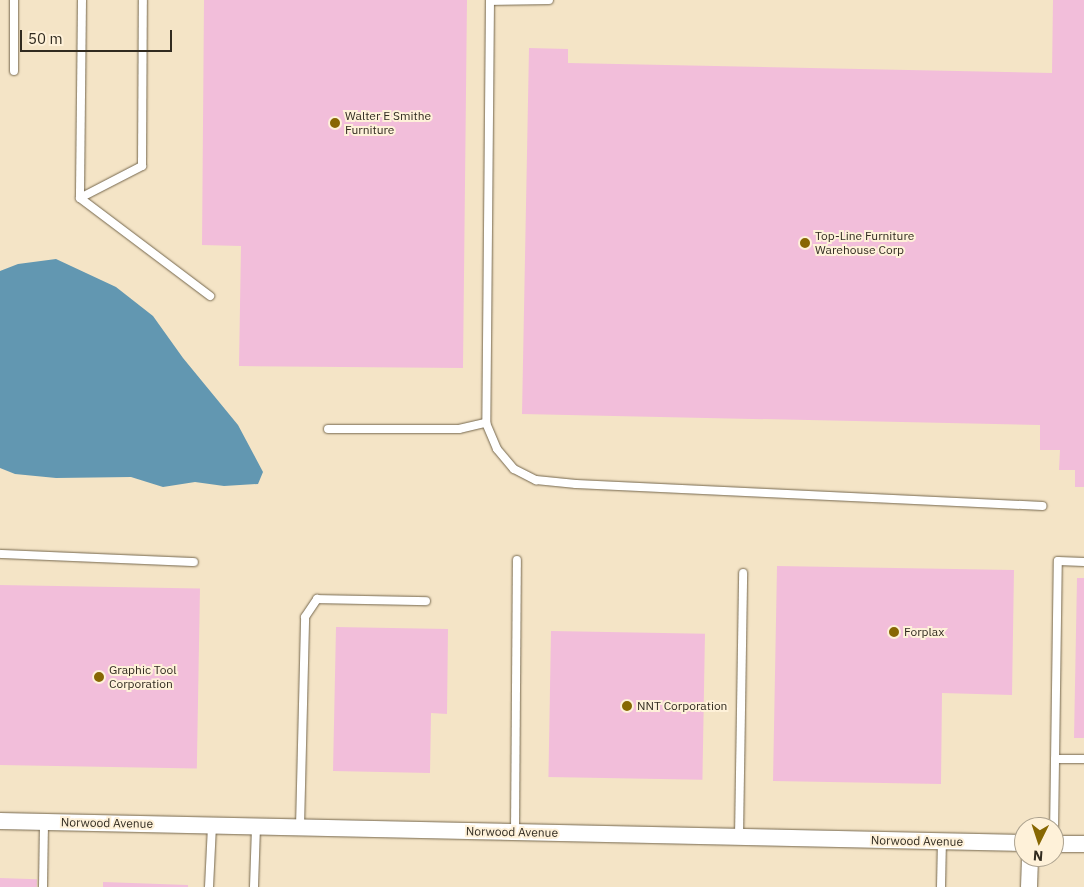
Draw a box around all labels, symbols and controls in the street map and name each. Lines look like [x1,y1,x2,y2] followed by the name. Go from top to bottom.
[22,20,175,52] scale bar
[28,29,63,48] text: 50 m
[345,109,431,137] place label: Walter E Smithe Furniture
[329,117,341,129] marker: Walter E Smithe Furniture
[815,229,914,257] place label: Top-Line Furniture Warehouse Corp
[799,237,811,249] marker: Top-Line Furniture Warehouse Corp
[904,625,944,639] place label: Forplax
[888,626,900,638] marker: Forplax
[109,663,177,691] place label: Graphic Tool Corporation
[93,671,105,683] marker: Graphic Tool Corporation
[637,699,727,713] place label: NNT Corporation
[621,700,633,712] marker: NNT Corporation
[61,815,153,831] street label: Norwood Avenue
[1014,817,1064,867] north arrow
[466,824,558,840] street label: Norwood Avenue
[871,833,963,849] street label: Norwood Avenue
[1032,847,1044,865] text: N

